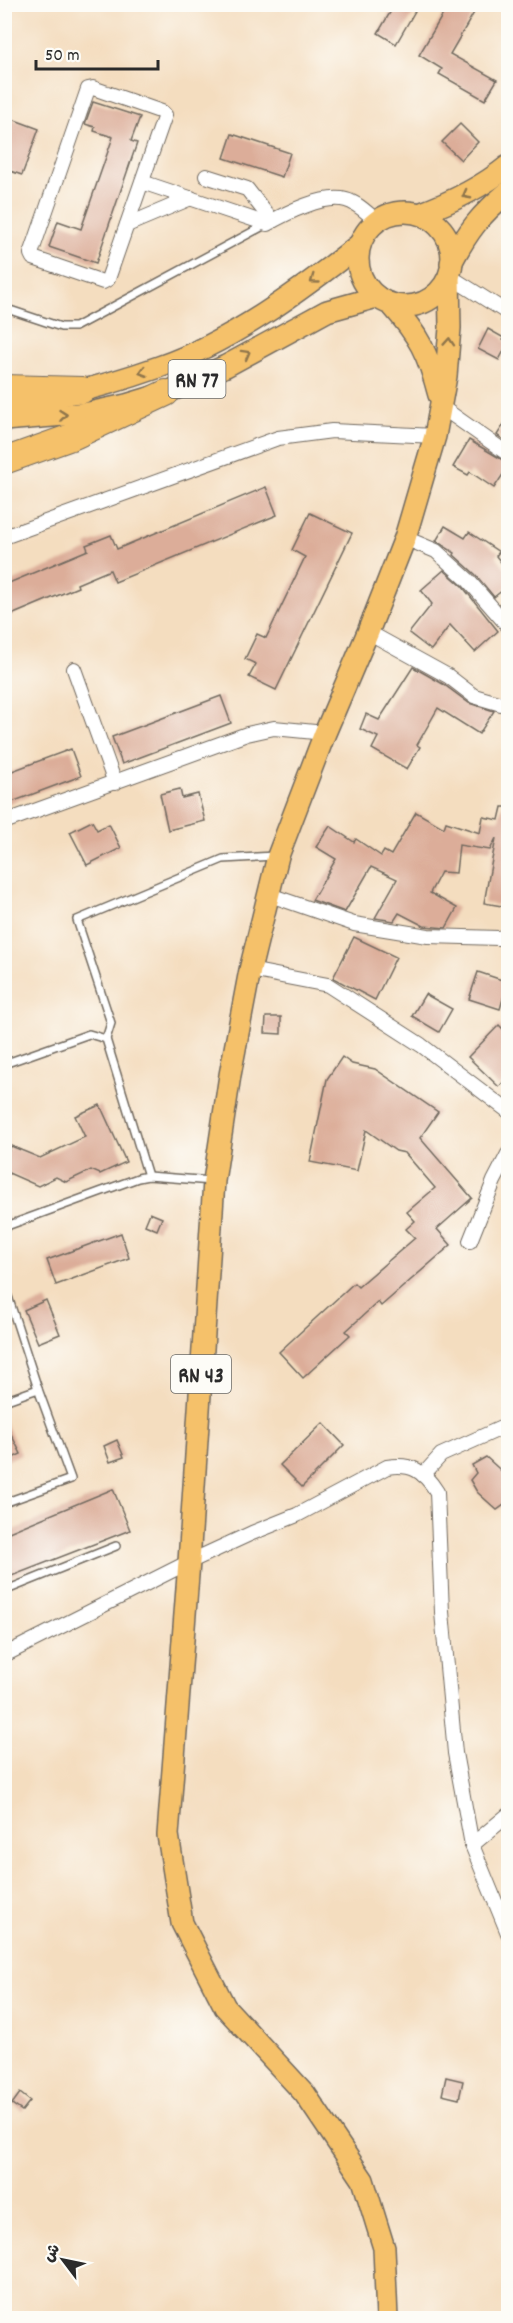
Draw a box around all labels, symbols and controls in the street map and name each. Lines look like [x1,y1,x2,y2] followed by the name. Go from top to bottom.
[36,33,158,71] scale bar
[45,44,80,69] text: 50 m
[462,188,472,199] one-way arrow
[309,273,320,284] one-way arrow
[442,338,455,347] one-way arrow
[240,350,250,361] one-way arrow
[168,360,226,398] road number: RN 77
[138,365,149,377] one-way arrow
[58,409,67,422] one-way arrow
[171,1355,231,1393] road number: RN 43
[33,2230,93,2290] north arrow
[38,2240,67,2267] text: ش

